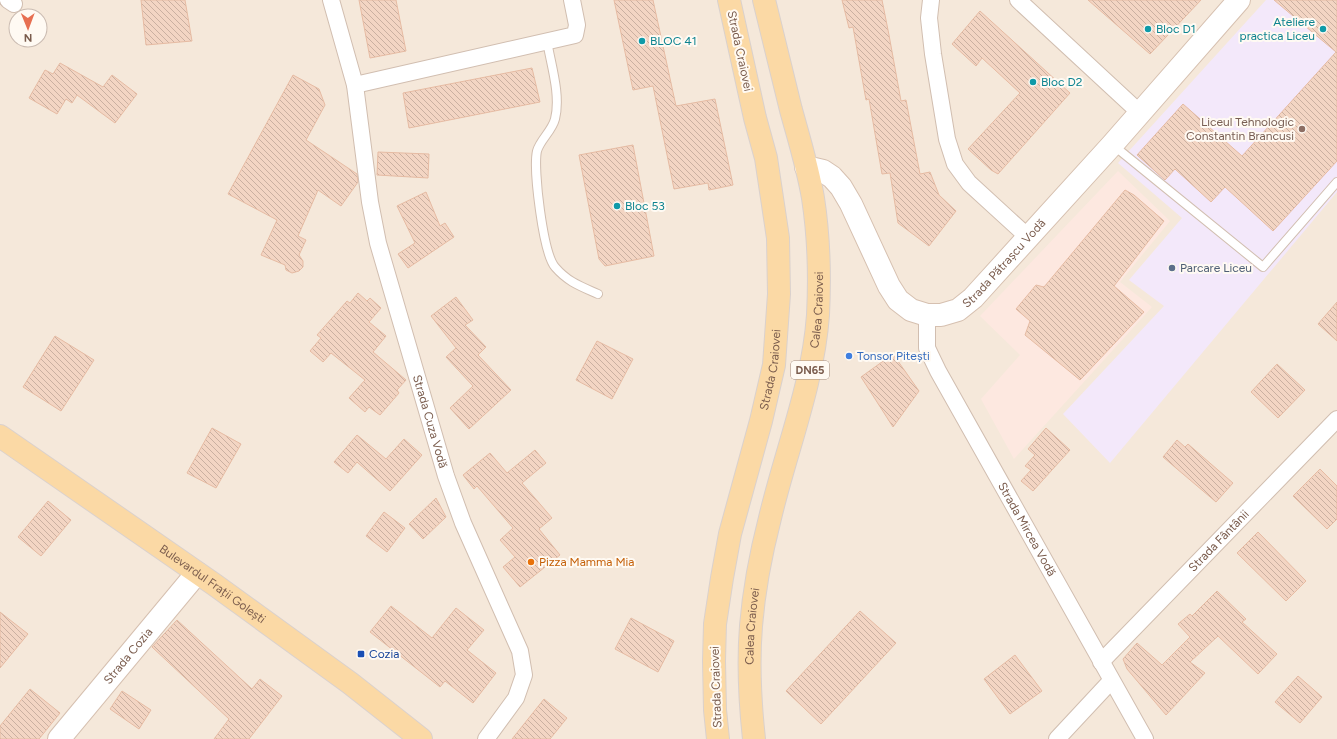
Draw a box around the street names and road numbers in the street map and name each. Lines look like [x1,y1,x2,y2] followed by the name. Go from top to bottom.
[725,9,755,93] street label: Strada Craiovei
[960,216,1048,311] street label: Strada Pătrașcu Vodă
[807,271,826,349] street label: Calea Craiovei
[757,329,784,412] street label: Strada Craiovei
[791,361,829,379] road number: DN65
[410,373,450,470] street label: Strada Cuza Vodă
[995,480,1059,579] street label: Strada Mircea Vodă
[1186,507,1252,574] street label: Strada Fântânii
[157,542,268,626] street label: Bulevardul Frații Golești
[743,587,762,665] street label: Calea Craiovei
[101,625,155,687] street label: Strada Cozia
[708,646,724,728] street label: Strada Craiovei

